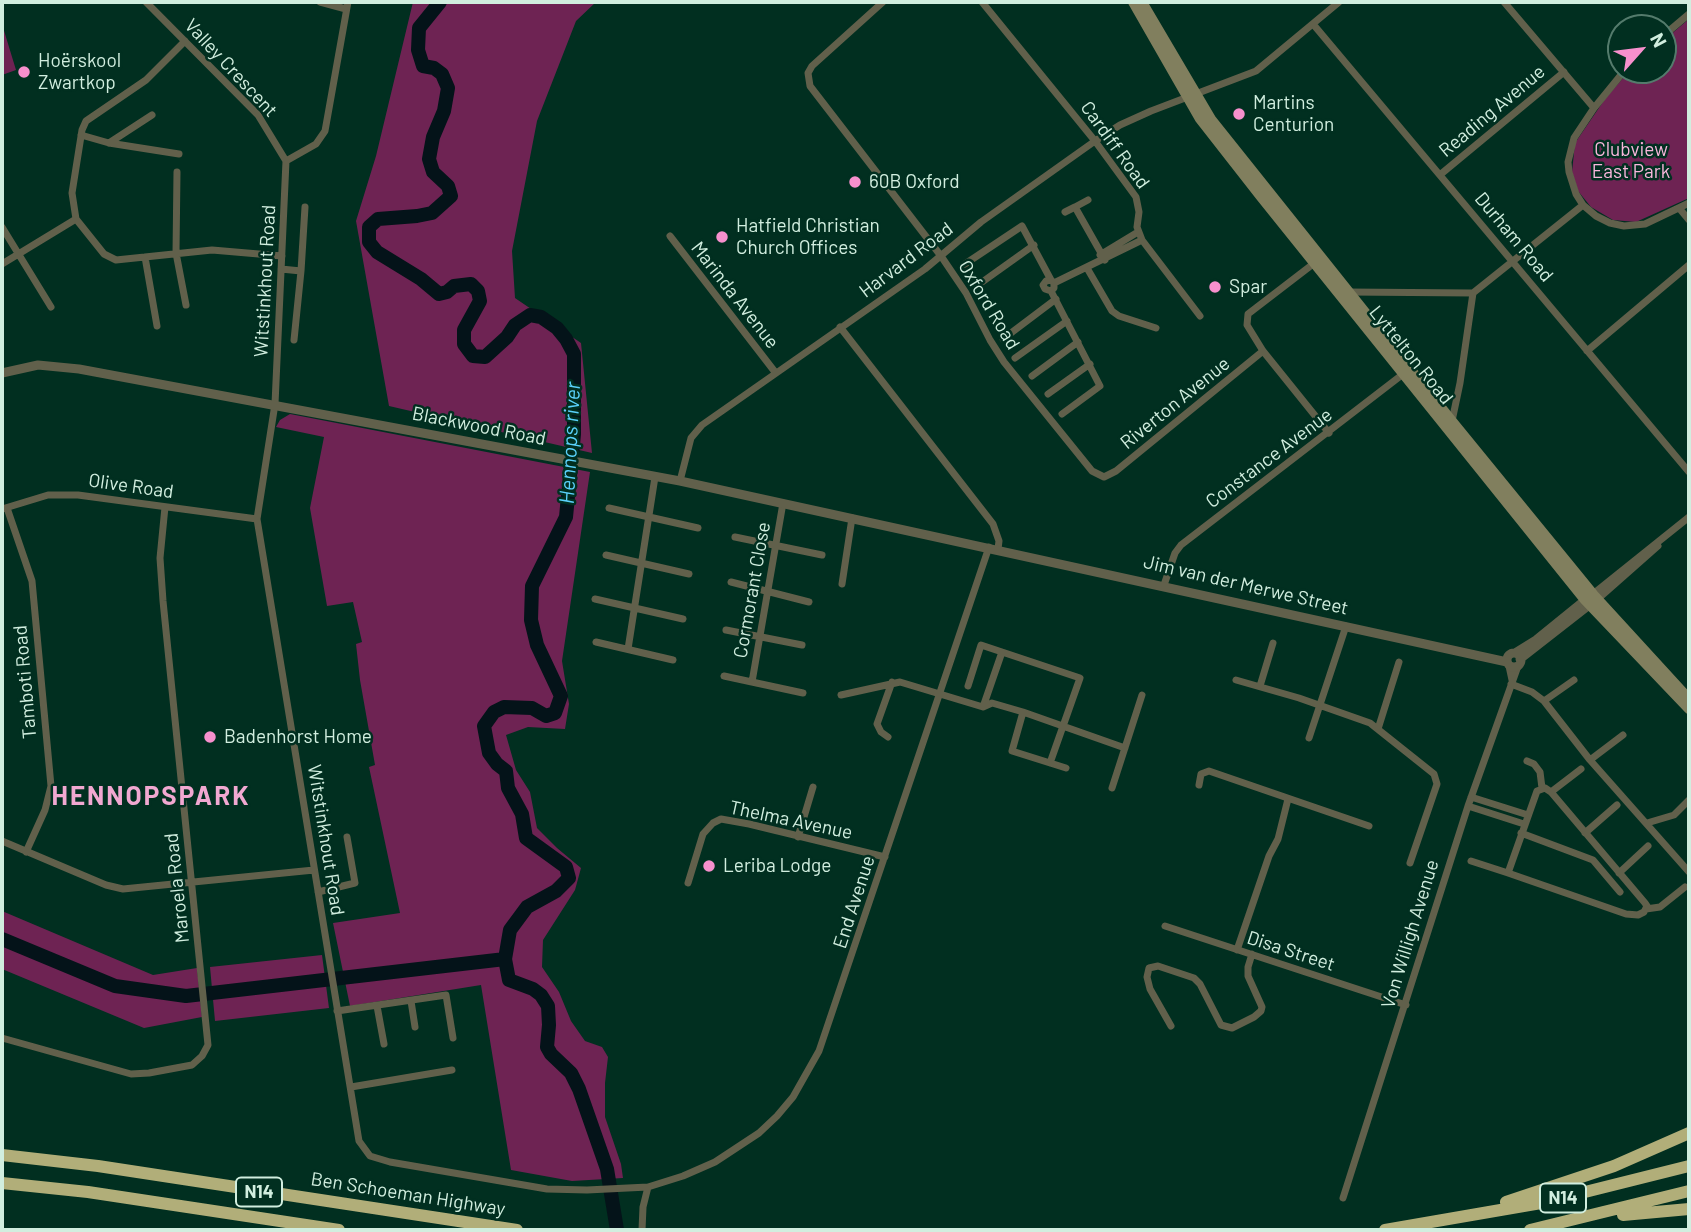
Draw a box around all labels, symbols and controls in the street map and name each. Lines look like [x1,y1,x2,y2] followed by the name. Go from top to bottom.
[180,14,282,122] street label: Valley Crescent
[1607,14,1677,84] north arrow
[1646,29,1672,51] text: N
[38,50,121,94] place label: Hoërskool Zwartkop
[1434,60,1550,162] street label: Reading Avenue
[16,64,32,80] marker: Hoërskool Zwartkop
[1253,92,1334,136] place label: Martins Centurion
[1076,97,1154,193] street label: Cardiff Road
[1231,106,1247,122] marker: Martins Centurion
[1592,139,1670,183] park label: Clubview East Park
[869,171,960,193] place label: 60B Oxford
[847,174,863,190] marker: 60B Oxford
[1470,188,1558,286] street label: Durham Road
[250,204,280,358] street label: Witstinkhout Road
[736,215,880,259] place label: Hatfield Christian Church Offices
[855,217,957,303] street label: Harvard Road
[714,229,730,245] marker: Hatfield Christian Church Offices
[686,237,784,353] street label: Marinda Avenue
[953,256,1025,354] street label: Oxford Road
[1229,276,1267,298] place label: Spar
[1207,279,1223,295] marker: Spar
[1364,301,1458,409] street label: Lyttelton Road
[1116,352,1234,454] street label: Riverton Avenue
[554,381,586,505] water label: Hennops river
[410,402,548,450] street label: Blackwood Road
[1201,403,1337,513] street label: Constance Avenue
[87,469,175,503] street label: Olive Road
[729,520,775,660] street label: Cormorant Close
[1141,550,1351,620] street label: Jim van der Merwe Street
[9,624,41,740] street label: Tamboti Road
[224,726,372,748] place label: Badenhorst Home
[202,729,218,745] marker: Badenhorst Home
[303,763,349,917] street label: Witstinkhout Road
[53,780,249,812] district label: HENNOPSPARK
[727,796,855,844] street label: Thelma Avenue
[160,832,194,944] street label: Maroela Road
[828,853,880,951] street label: End Avenue
[723,855,831,877] place label: Leriba Lodge
[1377,857,1443,1011] street label: Von Willigh Avenue
[701,858,717,874] marker: Leriba Lodge
[1244,926,1338,976] street label: Disa Street
[309,1167,507,1221] street label: Ben Schoeman Highway
[236,1177,282,1206] road number: N14
[1540,1184,1586,1212] road number: N14

